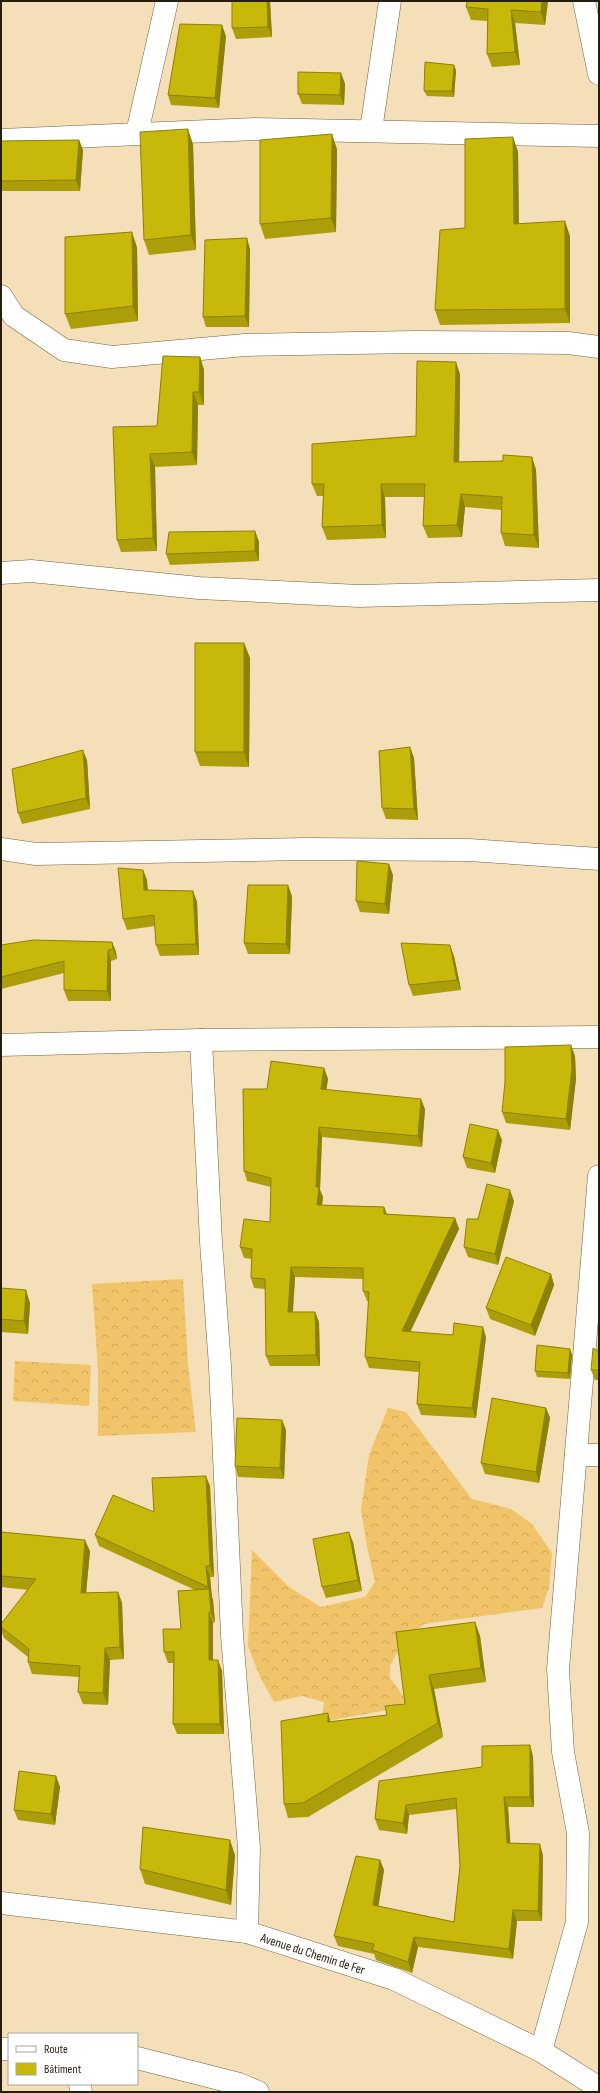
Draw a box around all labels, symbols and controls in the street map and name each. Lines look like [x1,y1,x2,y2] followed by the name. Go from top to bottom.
[257,1930,367,1978] street label: Avenue du Chemin de Fer
[8,2033,138,2085] legend
[44,2042,68,2057] text: Route
[44,2062,82,2077] text: Bâtiment

